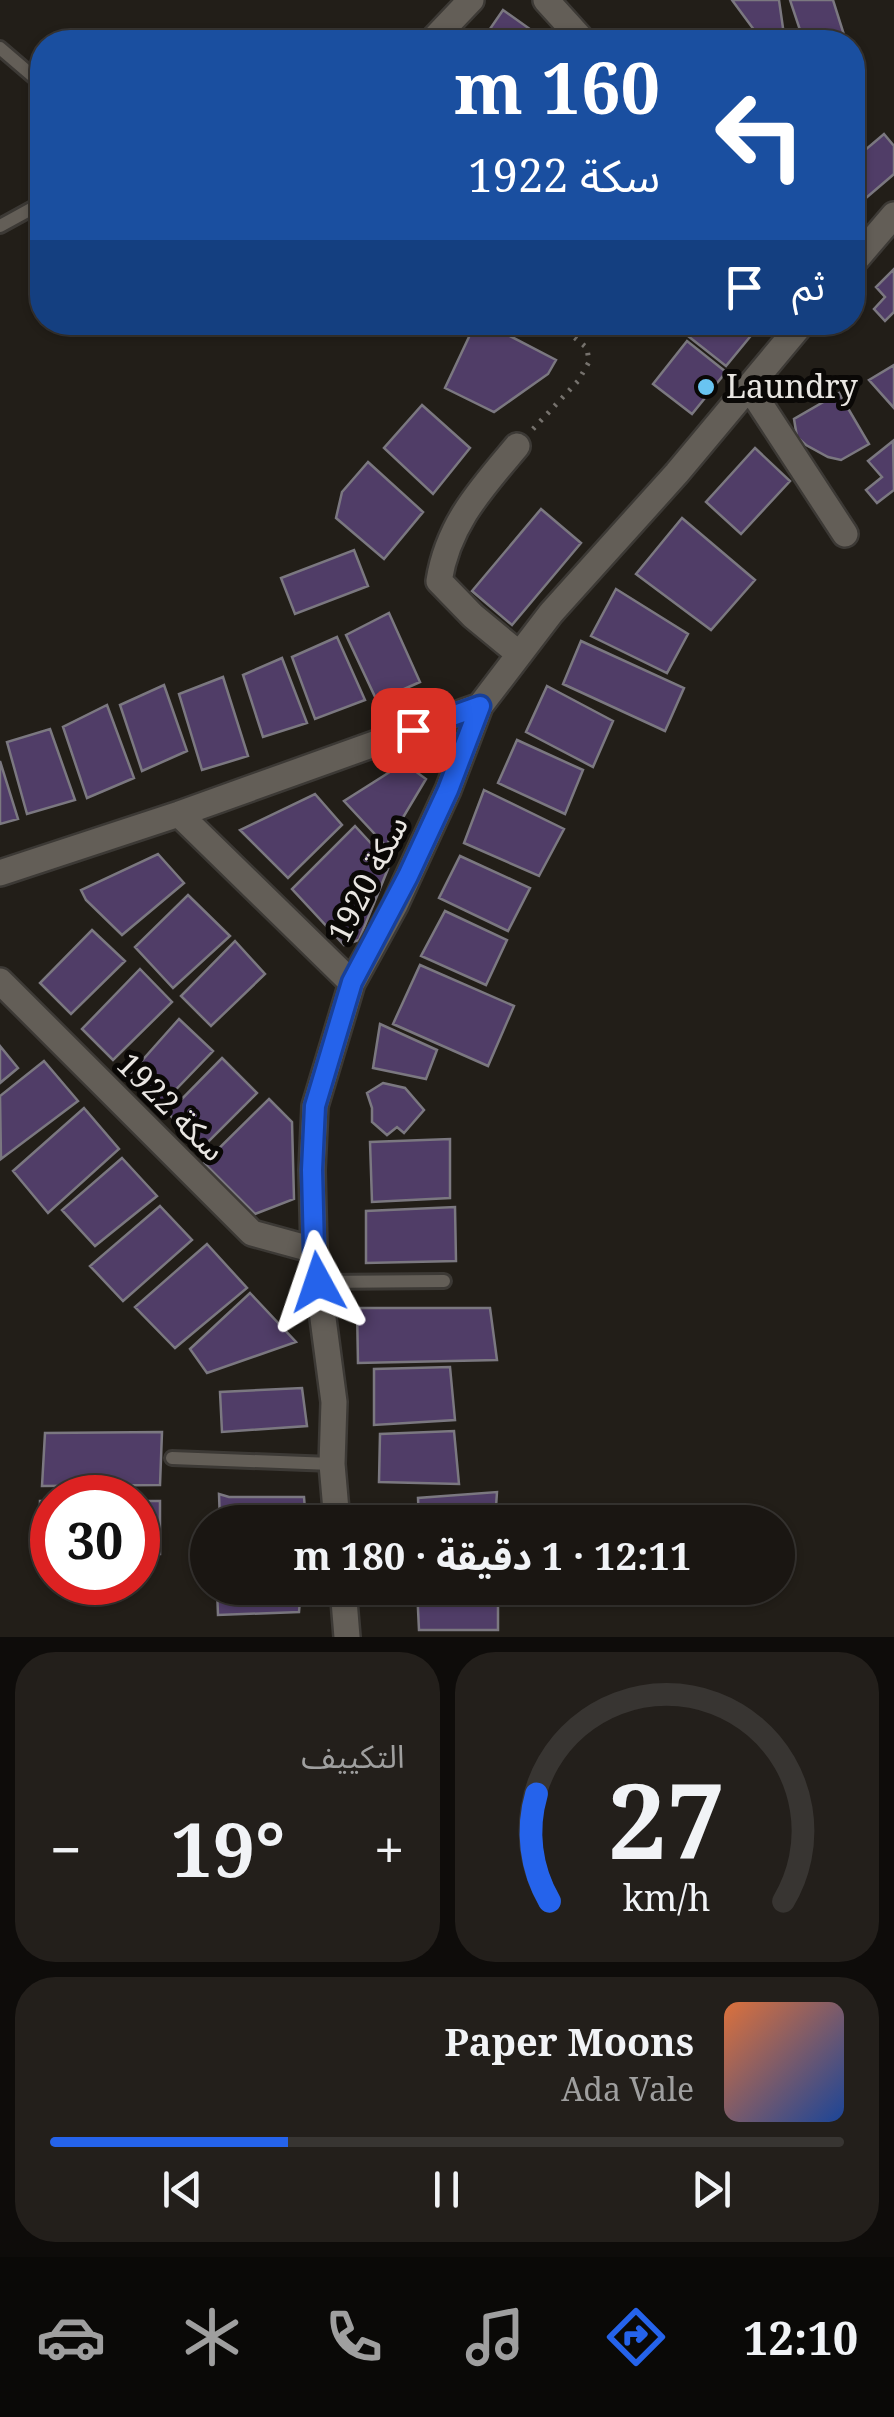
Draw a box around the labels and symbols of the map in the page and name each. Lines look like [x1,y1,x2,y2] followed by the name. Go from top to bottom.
[726,364,859,407] place label: Laundry
[695,376,717,398] marker: Laundry
[371,688,456,773] pin
[316,808,417,949] street label: سكة 1920
[108,1042,236,1170] street label: سكة 1922
[266,1230,370,1334] position arrow
[30,1475,160,1605] speed limit sign: 30

